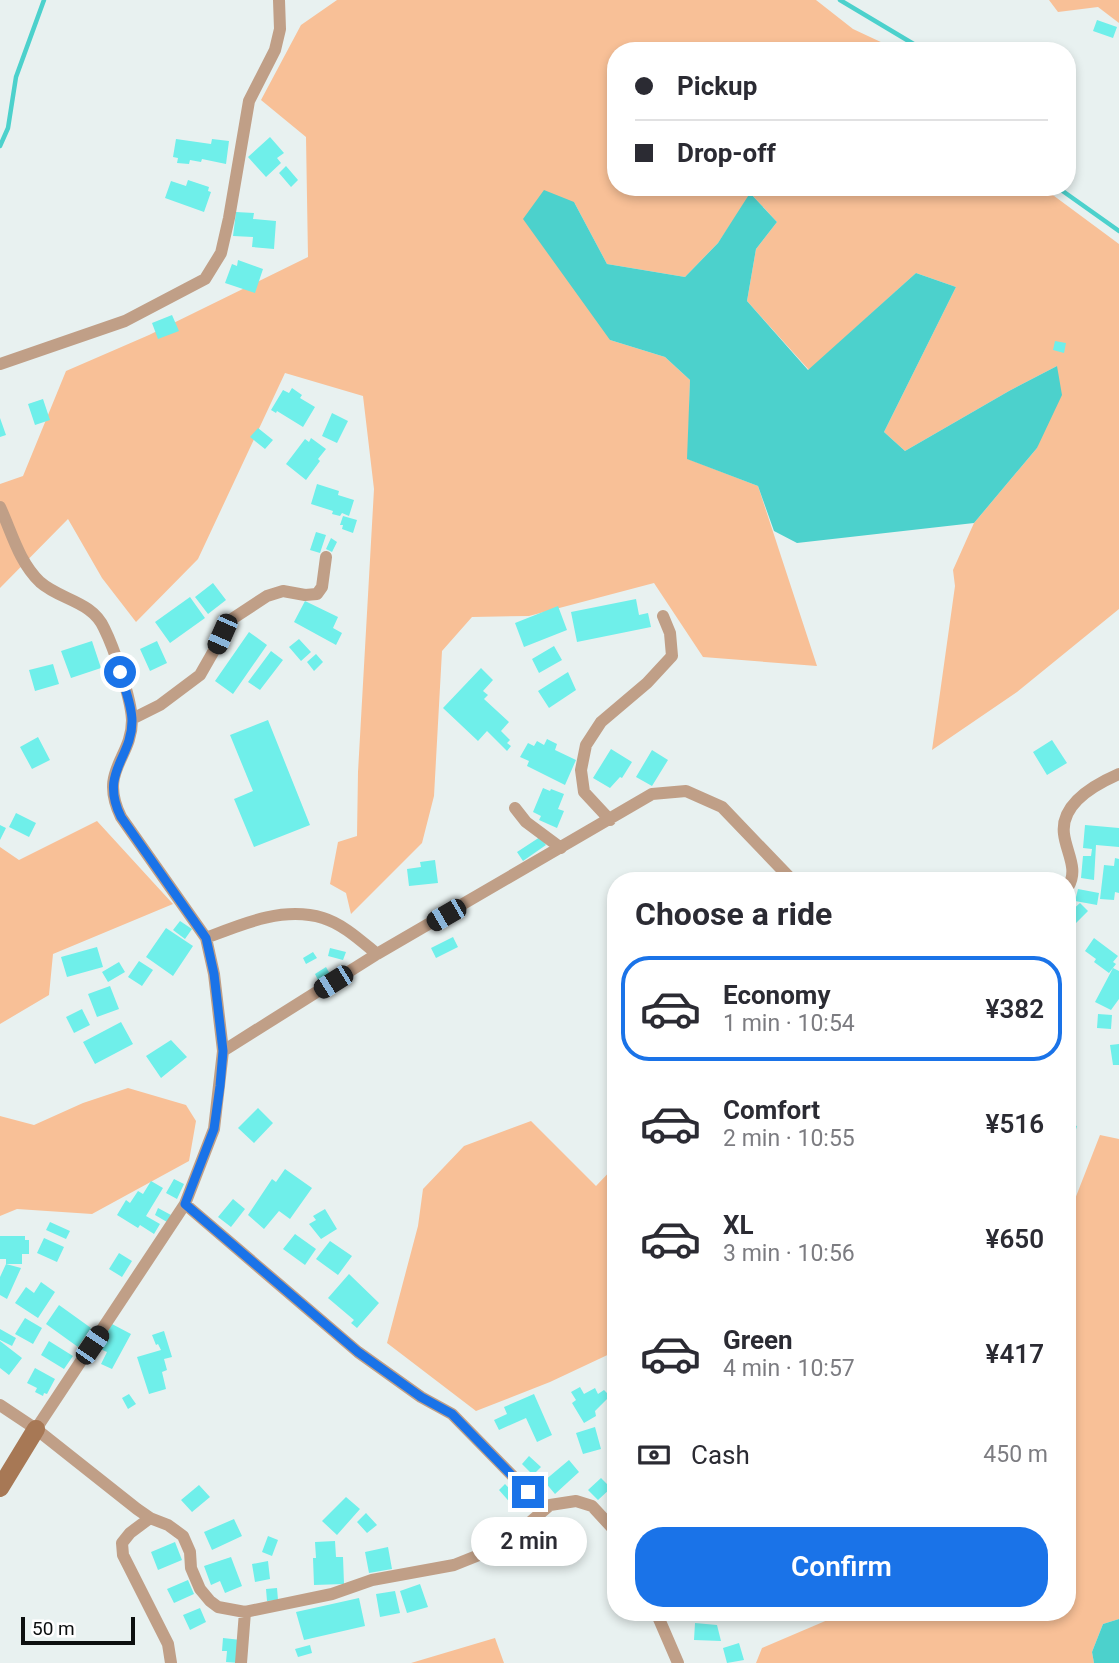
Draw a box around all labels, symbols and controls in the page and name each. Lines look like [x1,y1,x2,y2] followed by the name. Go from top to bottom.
[677,71,757,101] text: Pickup
[677,138,776,168] text: Drop-off
[204,611,241,657] car
[104,656,136,688] route start
[423,895,470,935] car
[635,895,832,933] text: Choose a ride
[310,962,357,1002] car
[639,977,702,1040] icon: car
[723,980,830,1010] text: Economy
[986,994,1044,1024] text: ¥382
[723,1010,855,1037] text: 1 min · 10:54
[639,1092,702,1155] icon: car
[723,1095,820,1125] text: Comfort
[986,1109,1044,1139] text: ¥516
[723,1125,855,1152] text: 2 min · 10:55
[639,1207,702,1270] icon: car
[723,1210,754,1240] text: XL
[986,1224,1044,1254] text: ¥650
[723,1240,855,1267] text: 3 min · 10:56
[72,1322,113,1368] car
[639,1322,702,1385] icon: car
[723,1325,793,1355] text: Green
[986,1339,1044,1369] text: ¥417
[723,1355,855,1382] text: 4 min · 10:57
[635,1436,673,1474] icon: cash
[691,1440,750,1470] text: Cash
[983,1441,1048,1468] text: 450 m
[512,1476,544,1508] route end
[470,1516,586,1566] callout: 2 min
[635,1527,1048,1607] button: Confirm
[500,1528,558,1555] text: 2 min
[21,1614,135,1646] scale bar
[32,1617,75,1640] text: 50 m

